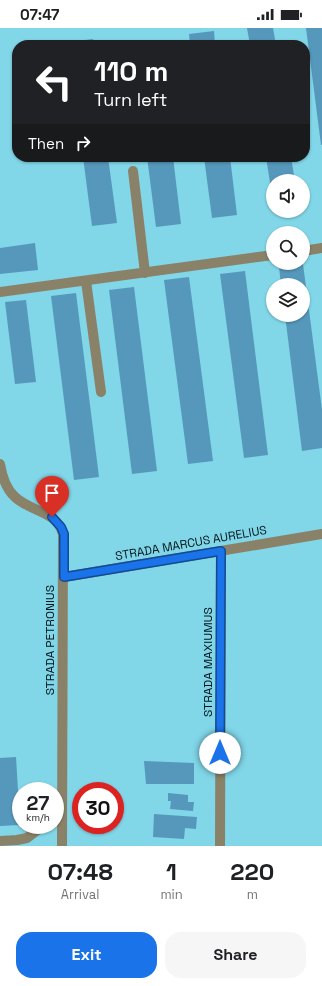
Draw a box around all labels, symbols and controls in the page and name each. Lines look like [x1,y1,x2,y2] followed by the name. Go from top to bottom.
[20,5,59,24] text: 07:47
[94,53,168,89] text: 110 m
[28,56,80,108] icon: left
[94,88,167,111] text: Turn left
[72,132,94,154] icon: right
[28,134,64,153] text: Then
[266,174,310,322] map controls
[266,174,310,218] button: sound
[266,226,310,270] button: search
[266,278,310,322] button: layers
[35,476,69,517] pin
[41,482,63,504] icon: arrive
[114,522,268,564] street label: STRADA MARCUS AURELIUS
[42,585,58,695] street label: STRADA PETRONIUS
[200,607,216,717] street label: STRADA MAXIUMUS
[199,732,241,774] position arrow
[72,782,124,834] speed limit sign: 30
[27,790,49,816] text: 27
[26,811,50,824] text: km/h
[48,856,113,887] text: 07:48
[166,856,177,887] text: 1
[230,856,274,887] text: 220
[61,886,100,903] text: Arrival
[160,886,183,903] text: min
[247,886,258,903] text: m
[16,932,157,978] button: Exit
[165,932,306,978] button: Share

